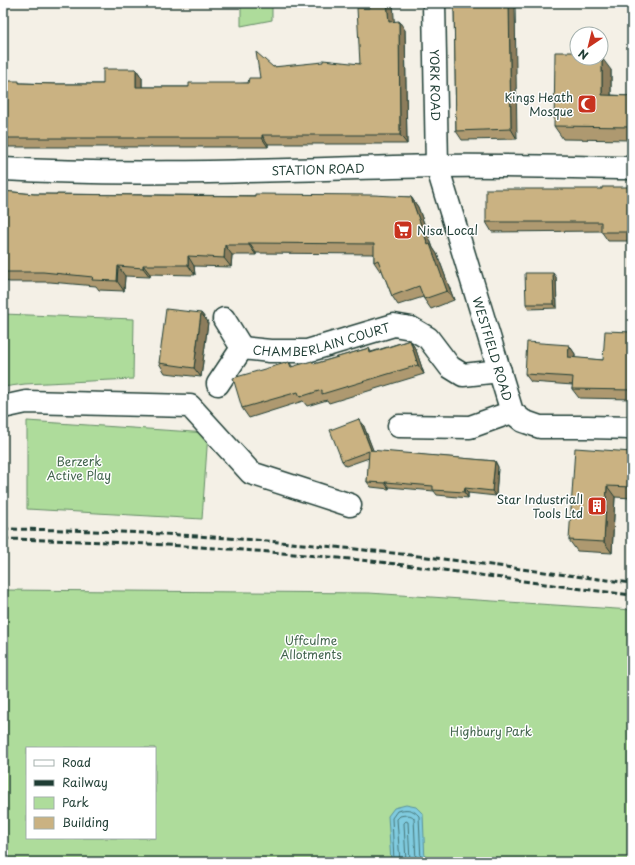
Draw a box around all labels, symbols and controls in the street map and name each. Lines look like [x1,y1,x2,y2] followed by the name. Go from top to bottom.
[569,26,609,66] north arrow
[574,45,591,64] text: N
[426,49,445,121] street label: YORK ROAD
[505,88,573,120] place label: Kings Heath Mosque
[576,93,598,115] mosque icon: Kings Heath Mosque
[271,159,365,179] street label: STATION ROAD
[392,219,414,241] supermarket icon: Nisa Local
[417,221,478,239] place label: Nisa Local
[468,294,517,403] street label: WESTFIELD ROAD
[252,318,393,360] street label: CHAMBERLAIN COURT
[47,452,111,484] park label: Berzerk Active Play
[497,490,583,522] place label: Star Industriall Tools Ltd
[586,495,608,517] building icon: Star Industriall Tools Ltd
[280,631,342,663] park label: Uffculme Allotments
[450,722,532,740] park label: Highbury Park
[26,747,156,839] legend
[62,753,91,771] text: Road
[62,773,108,791] text: Railway
[62,793,89,811] text: Park
[62,813,109,831] text: Building

